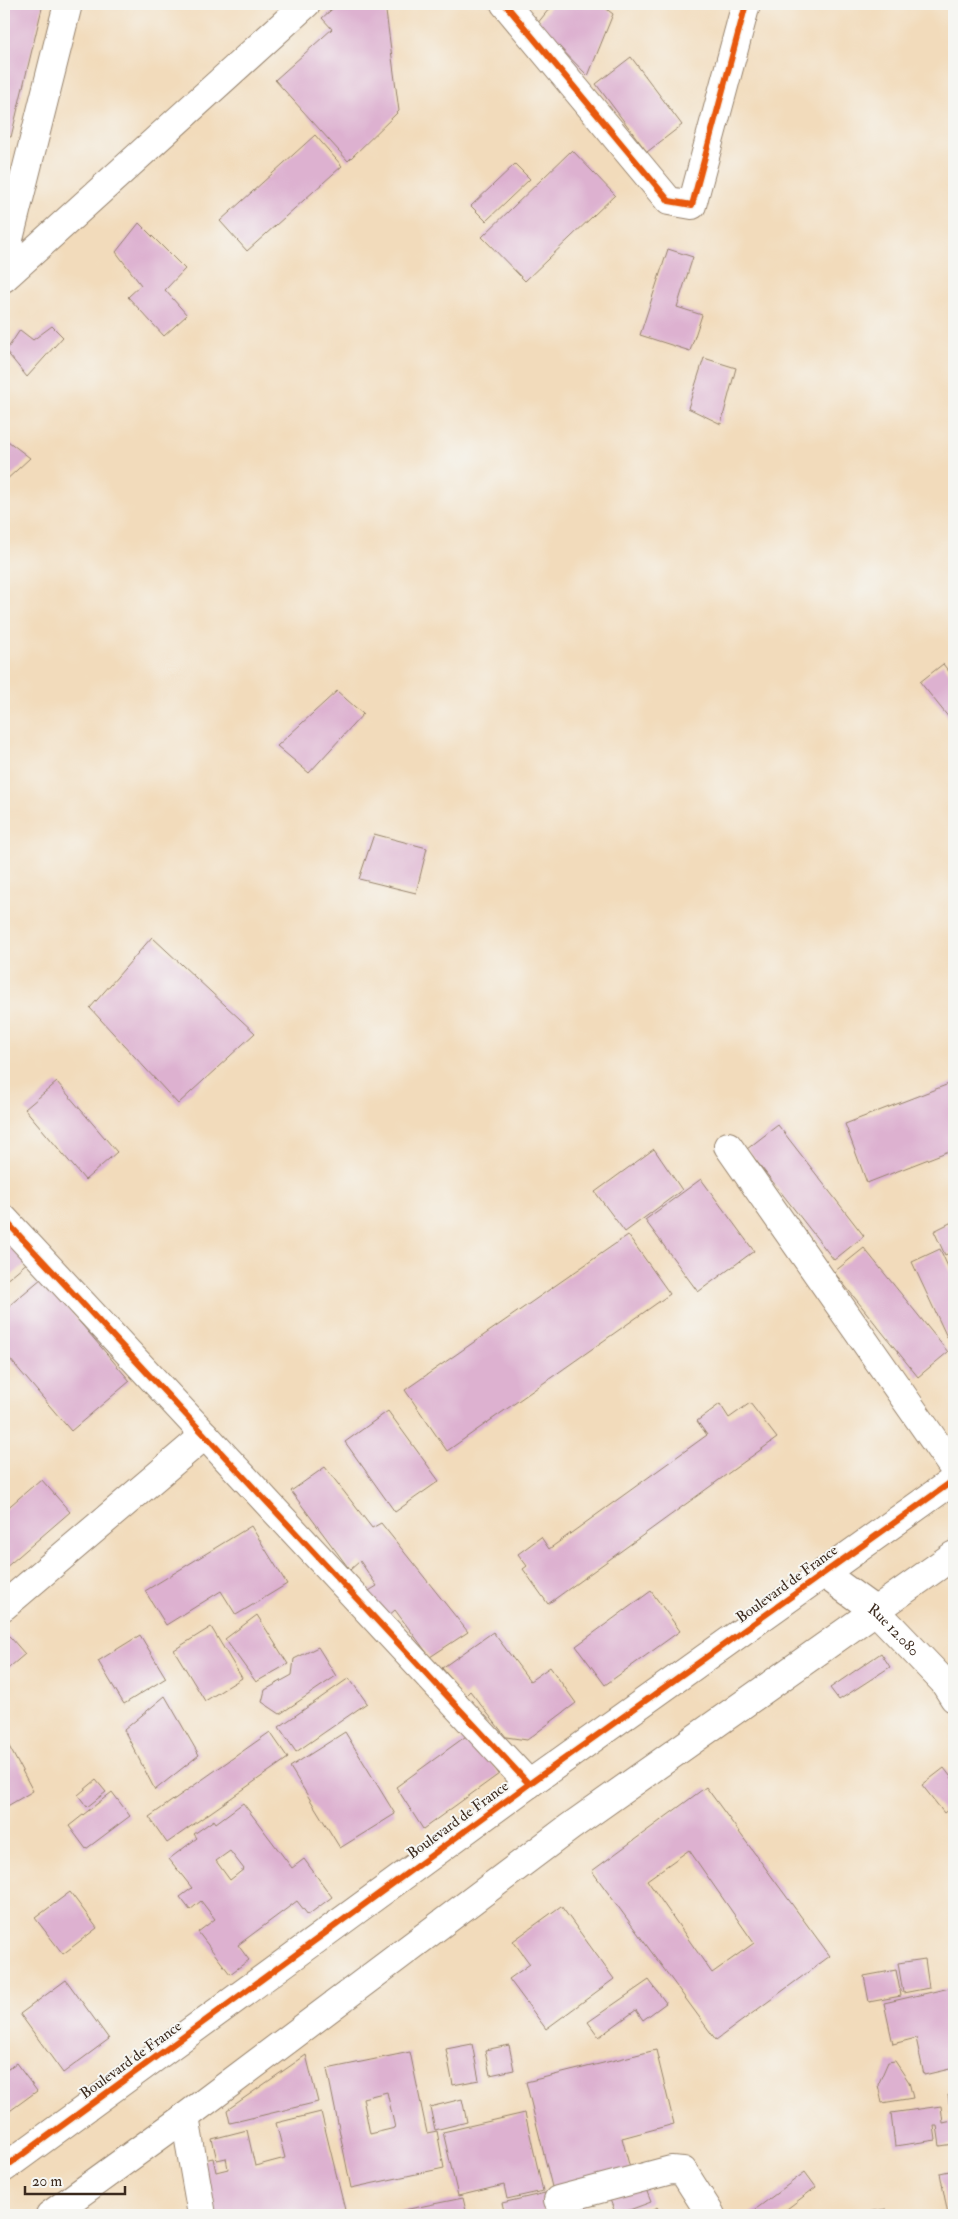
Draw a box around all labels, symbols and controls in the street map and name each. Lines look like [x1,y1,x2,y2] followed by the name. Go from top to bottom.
[732,1541,842,1627] street label: Boulevard de France
[864,1599,924,1660] street label: Rue 12.080
[403,1777,513,1863] street label: Boulevard de France
[76,2017,186,2103] street label: Boulevard de France
[25,2164,125,2196] scale bar
[32,2172,62,2191] text: 20 m

